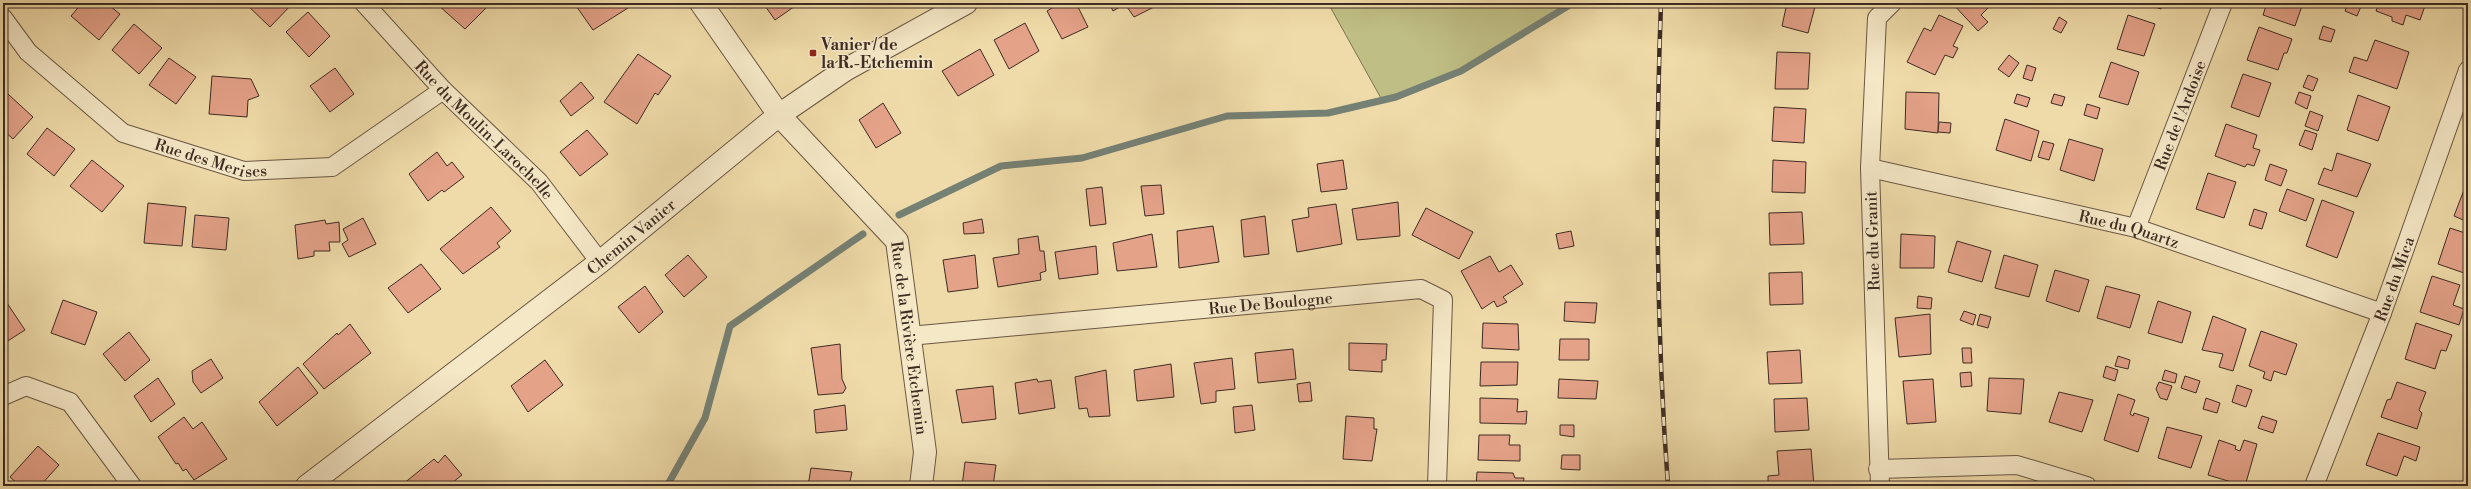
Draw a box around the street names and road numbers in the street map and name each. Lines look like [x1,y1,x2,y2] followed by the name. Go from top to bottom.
[410,57,558,204] street label: Rue du Moulin-Larochelle
[2150,57,2211,174] street label: Rue de l'Ardoise
[152,135,268,182] street label: Rue des Merises
[1861,190,1885,291] street label: Rue du Granit
[583,195,680,279] street label: Chemin Vanier
[2077,206,2182,253] street label: Rue du Quartz
[2371,233,2420,325] street label: Rue du Mica
[886,240,932,437] street label: Rue de la Rivière Etchemin
[1208,288,1333,319] street label: Rue De Boulogne

